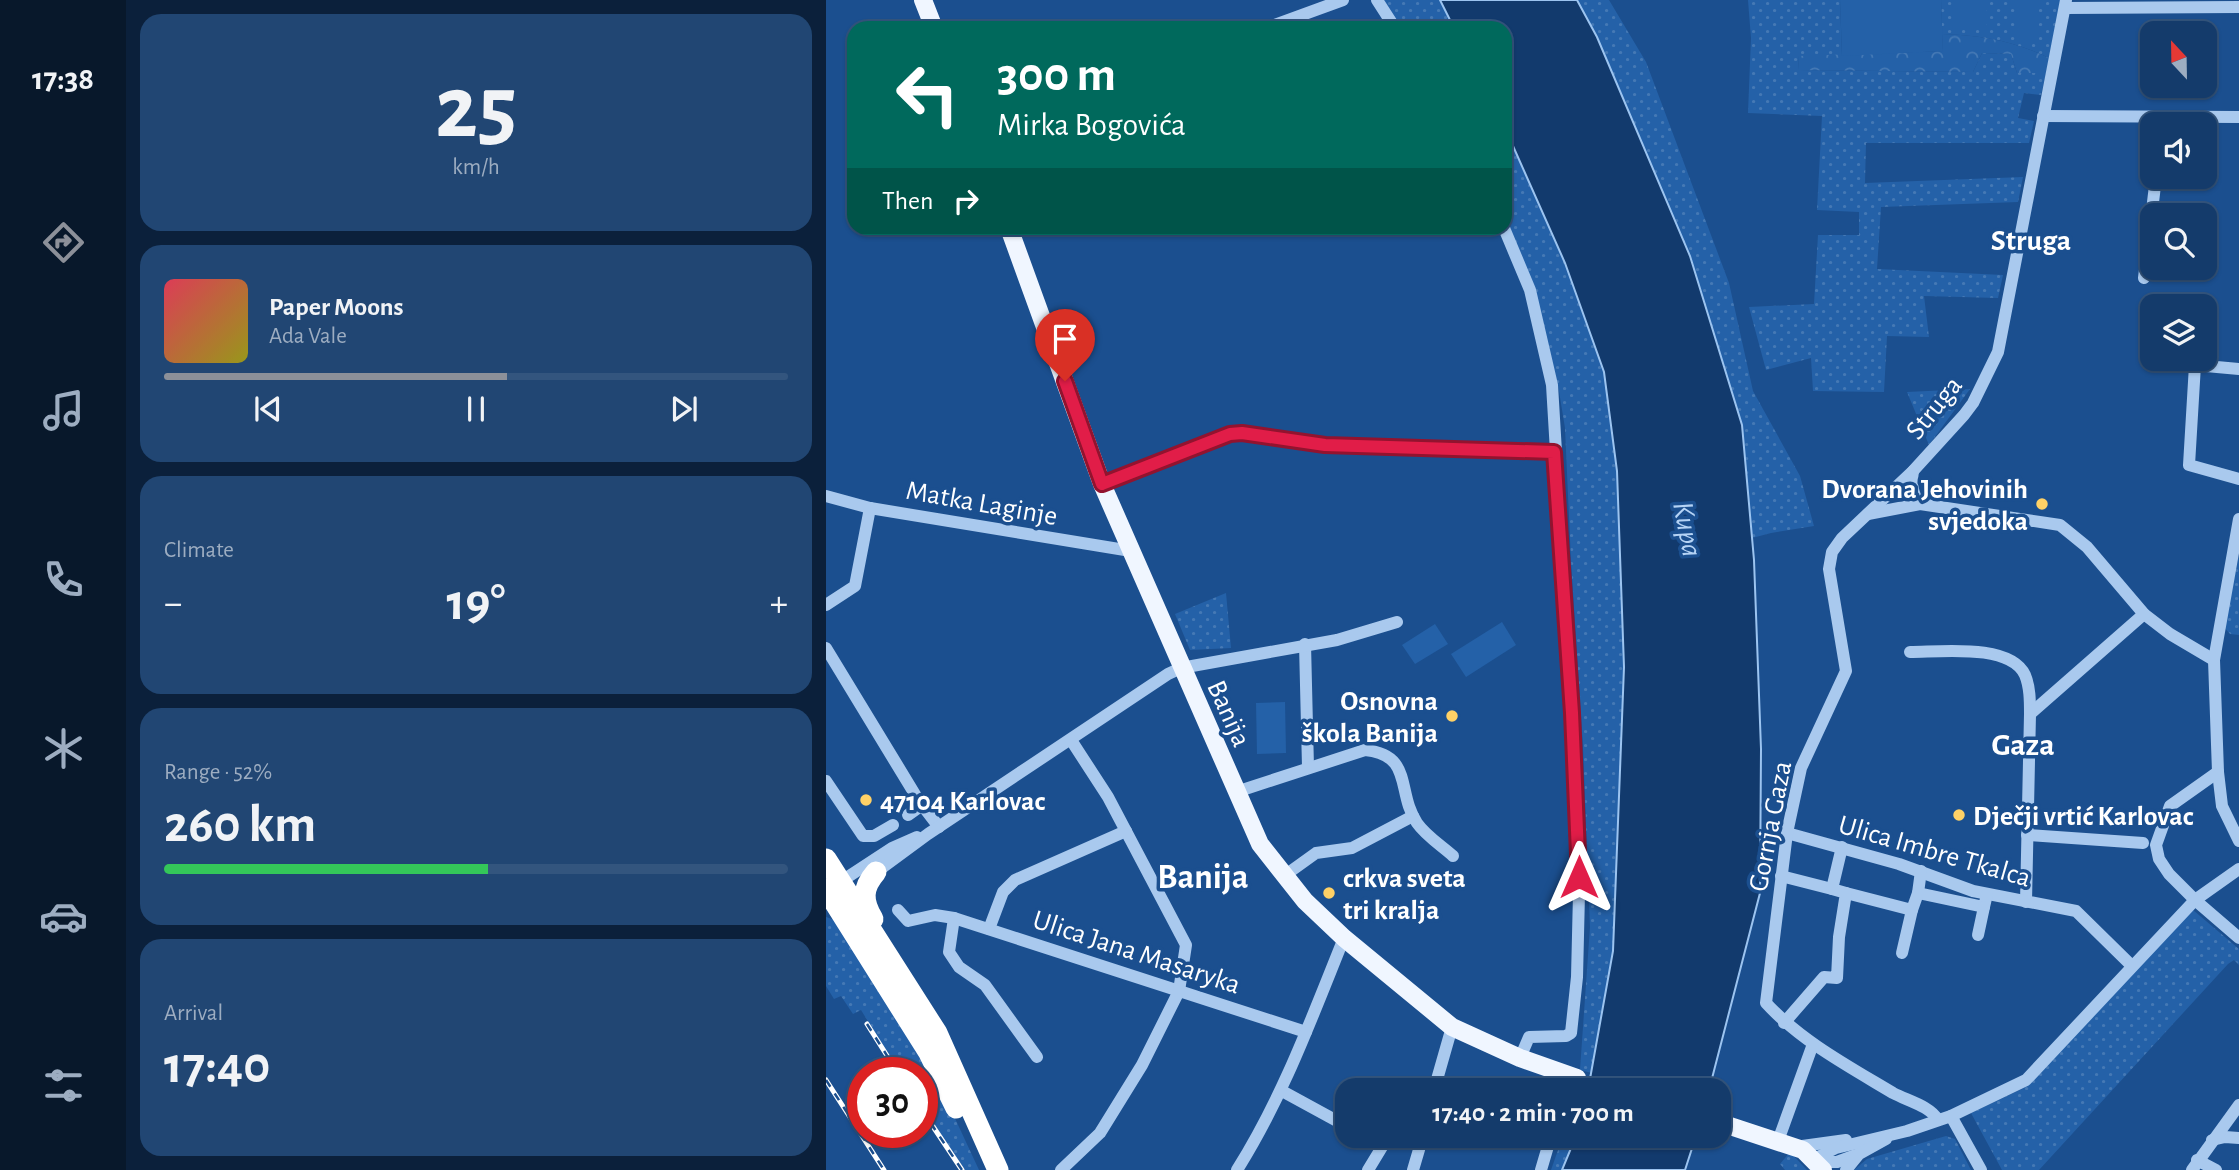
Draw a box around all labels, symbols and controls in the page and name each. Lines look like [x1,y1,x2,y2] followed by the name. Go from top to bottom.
[2140,21,2217,98] north arrow
[2140,21,2217,371] map controls
[882,49,973,140] icon: left
[997,51,1116,100] text: 300 m
[32,63,94,95] text: 17:38
[435,63,517,154] text: 25
[997,109,1186,141] text: Mirka Bogovića
[2140,112,2217,189] button: sound
[452,156,500,179] text: km/h
[947,182,985,220] icon: right
[882,188,933,214] text: Then
[2140,203,2217,280] button: search
[39,218,88,267] icon: directions
[1991,226,2071,256] district label: Struga
[269,294,404,320] text: Paper Moons
[2140,294,2217,371] button: layers
[1035,309,1095,381] pin
[1046,320,1084,358] icon: arrive
[269,325,347,348] text: Ada Vale
[1901,372,1968,445] street label: Struga
[39,386,88,435] icon: music
[249,390,287,428] icon: previous
[457,390,495,428] icon: pause
[665,390,703,428] icon: next
[1821,476,2028,536] place label: Dvorana Jehovinih svjedoka
[904,477,1060,531] street label: Matka Laginje
[2034,496,2050,512] marker: Dvorana Jehovinih svjedoka
[1667,499,1707,559] water label: Kupa
[164,539,234,562] text: Climate
[39,555,88,604] icon: phone
[446,577,506,629] text: 19°
[164,585,182,623] text: −
[770,585,788,623] text: +
[1201,676,1255,751] street label: Banija
[1302,688,1438,748] place label: Osnovna škola Banija
[1444,708,1460,724] marker: Osnovna škola Banija
[39,724,88,773] icon: climate
[1991,729,2055,761] district label: Gaza
[1745,759,1797,894] street label: Gornja Gaza
[164,761,272,784] text: Range · 52%
[880,788,1045,816] place label: 47104 Karlovac
[858,792,874,808] marker: 47104 Karlovac
[164,799,316,851] text: 260 km
[1973,803,2194,831] place label: Dječji vrtić Karlovac
[1951,807,1967,823] marker: Dječji vrtić Karlovac
[1835,811,2034,893] street label: Ulica Imbre Tkalca
[1542,840,1616,914] position arrow
[1157,860,1249,895] district label: Banija
[1343,865,1466,925] place label: crkva sveta tri kralja
[1321,885,1337,901] marker: crkva sveta tri kralja
[39,892,88,941] icon: car
[1029,906,1244,1000] street label: Ulica Jana Masaryka
[164,1002,223,1025] text: Arrival
[164,1040,270,1092] text: 17:40
[847,1057,938,1148] speed limit sign: 30
[39,1061,88,1110] icon: filters
[1432,1100,1634,1126] text: 17:40 · 2 min · 700 m

